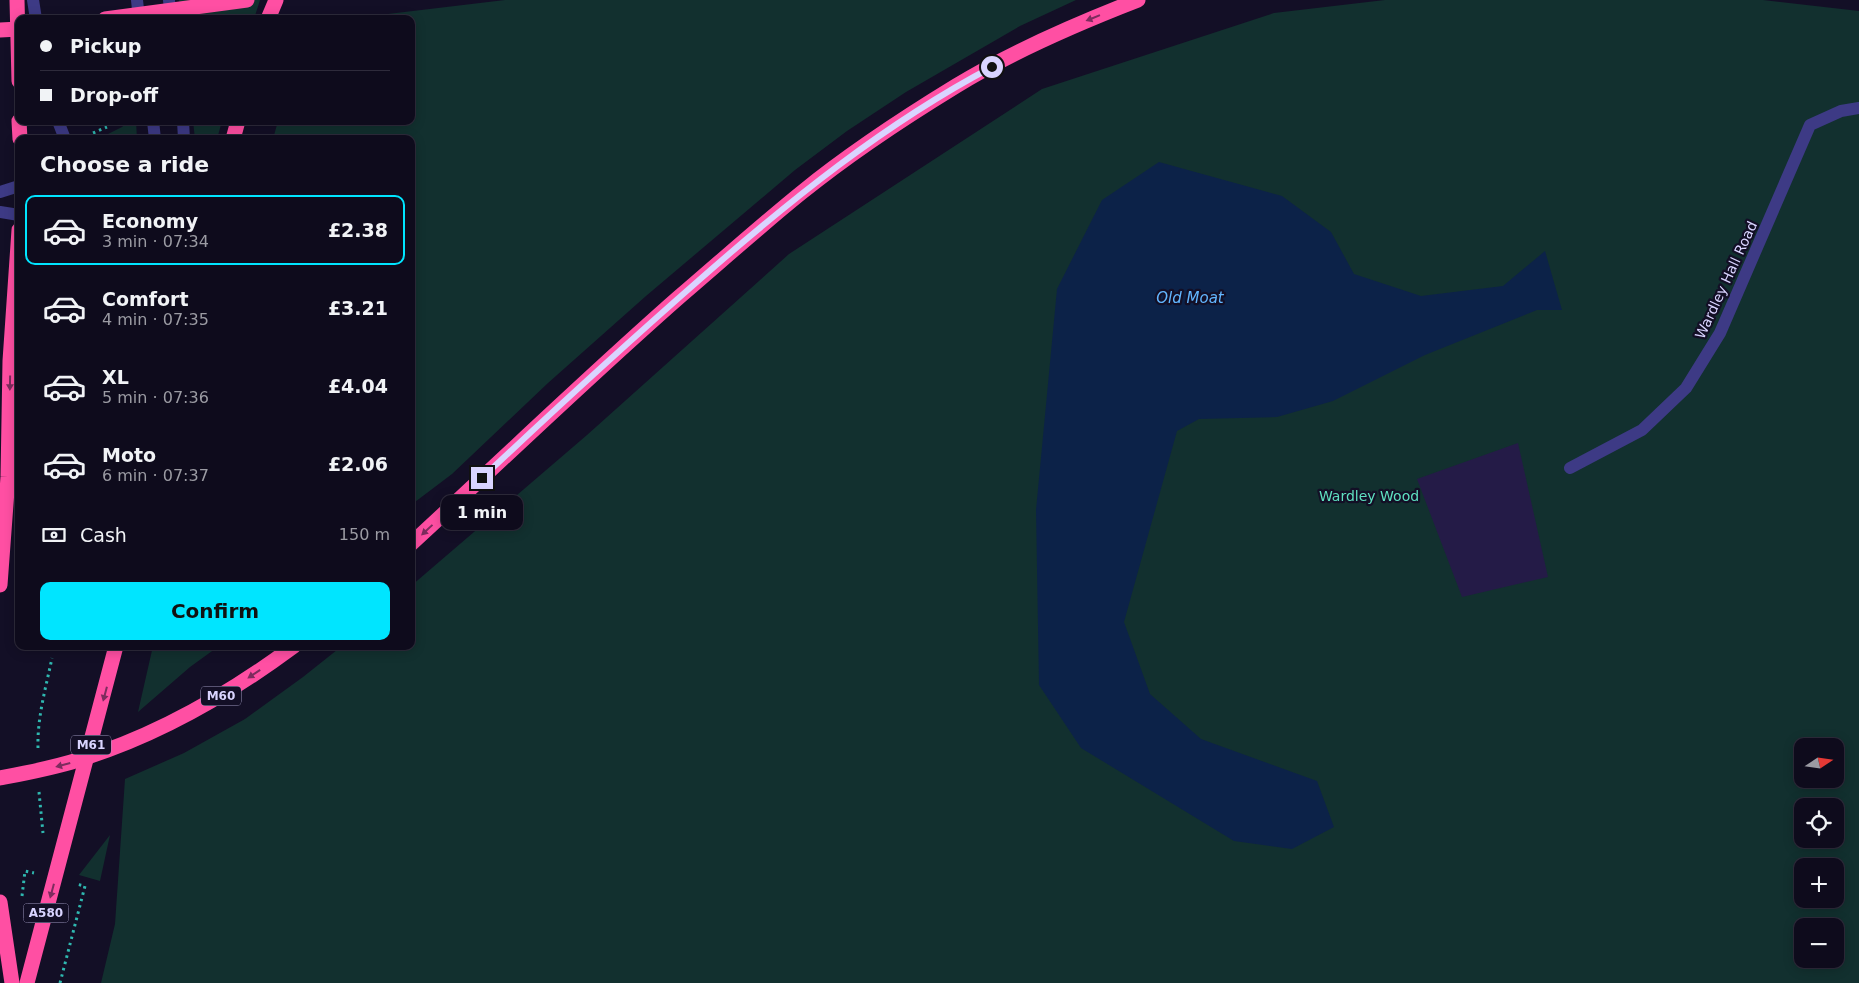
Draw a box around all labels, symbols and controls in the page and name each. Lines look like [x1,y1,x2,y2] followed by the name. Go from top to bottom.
[1086,14,1100,22] one-way arrow
[70,35,141,57] text: Pickup
[981,56,1003,78] route start
[70,84,158,106] text: Drop-off
[40,152,209,177] text: Choose a ride
[42,208,87,253] icon: car
[102,210,198,232] text: Economy
[328,219,388,241] text: £2.38
[1692,219,1760,341] street label: Wardley Hall Road
[102,232,209,251] text: 3 min · 07:34
[42,286,87,331] icon: car
[102,288,189,310] text: Comfort
[1156,289,1225,307] water label: Old Moat
[328,297,388,319] text: £3.21
[102,310,209,329] text: 4 min · 07:35
[42,364,87,409] icon: car
[102,366,129,388] text: XL
[328,375,388,397] text: £4.04
[5,376,13,392] one-way arrow
[102,388,209,407] text: 5 min · 07:36
[42,442,87,487] icon: car
[102,444,156,466] text: Moto
[328,453,388,475] text: £2.06
[102,466,209,485] text: 6 min · 07:37
[471,467,493,489] route end
[1319,488,1419,504] park label: Wardley Wood
[441,496,523,530] callout: 1 min
[457,503,507,522] text: 1 min
[40,521,68,549] icon: cash
[80,524,127,546] text: Cash
[421,524,433,536] one-way arrow
[339,525,390,544] text: 150 m
[40,582,390,640] button: Confirm
[247,669,261,679] one-way arrow
[100,686,108,701] one-way arrow
[201,686,241,706] road number: M60
[71,736,111,754] road number: M61
[1794,738,1844,788] north arrow
[1794,738,1844,968] map controls
[55,761,70,769] one-way arrow
[1794,798,1844,848] button: locate
[1794,858,1844,908] button: +
[47,883,55,898] one-way arrow
[23,904,68,922] road number: A580
[1794,918,1844,968] button: −

